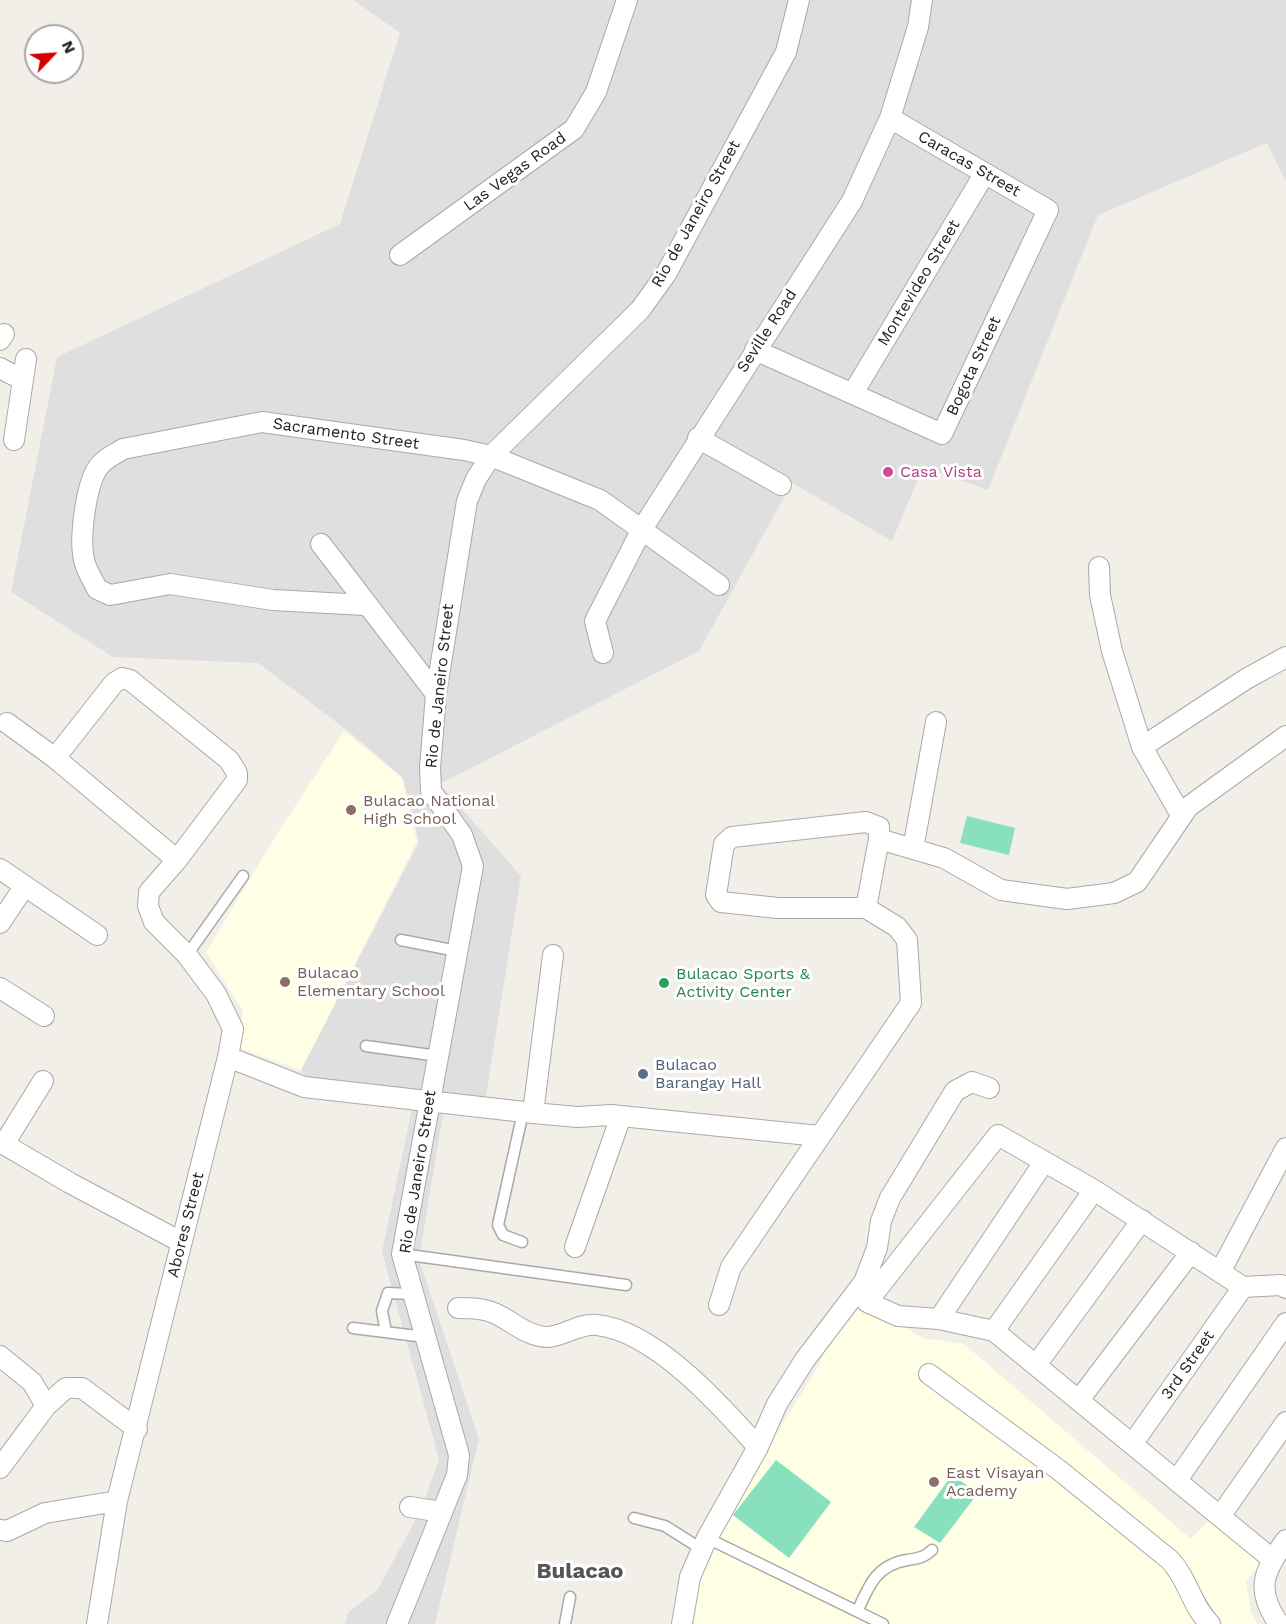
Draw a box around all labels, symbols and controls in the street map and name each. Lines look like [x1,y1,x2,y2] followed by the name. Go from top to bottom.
[24,24,84,84] north arrow
[58,38,80,56] text: N
[914,127,1024,201] street label: Caracas Street
[460,128,570,216] street label: Las Vegas Road
[648,137,744,291] street label: Rio de Janeiro Street
[874,216,964,350] street label: Montevideo Street
[733,286,801,376] street label: Seville Road
[943,313,1005,419] street label: Bogota Street
[272,414,420,454] street label: Sacramento Street
[900,462,982,482] place label: Casa Vista
[881,465,895,479] marker: Casa Vista
[422,603,458,769] street label: Rio de Janeiro Street
[363,791,495,829] place label: Bulacao National High School
[344,803,358,817] marker: Bulacao National High School
[297,963,445,1001] place label: Bulacao Elementary School
[676,964,810,1002] place label: Bulacao Sports & Activity Center
[278,975,292,989] marker: Bulacao Elementary School
[657,976,671,990] marker: Bulacao Sports & Activity Center
[655,1055,761,1093] place label: Bulacao Barangay Hall
[636,1067,650,1081] marker: Bulacao Barangay Hall
[396,1089,440,1255] street label: Rio de Janeiro Street
[164,1170,208,1280] street label: Abores Street
[1157,1327,1219,1403] street label: 3rd Street
[946,1463,1045,1501] place label: East Visayan Academy
[927,1475,941,1489] marker: East Visayan Academy
[536,1559,624,1585] district label: Bulacao

